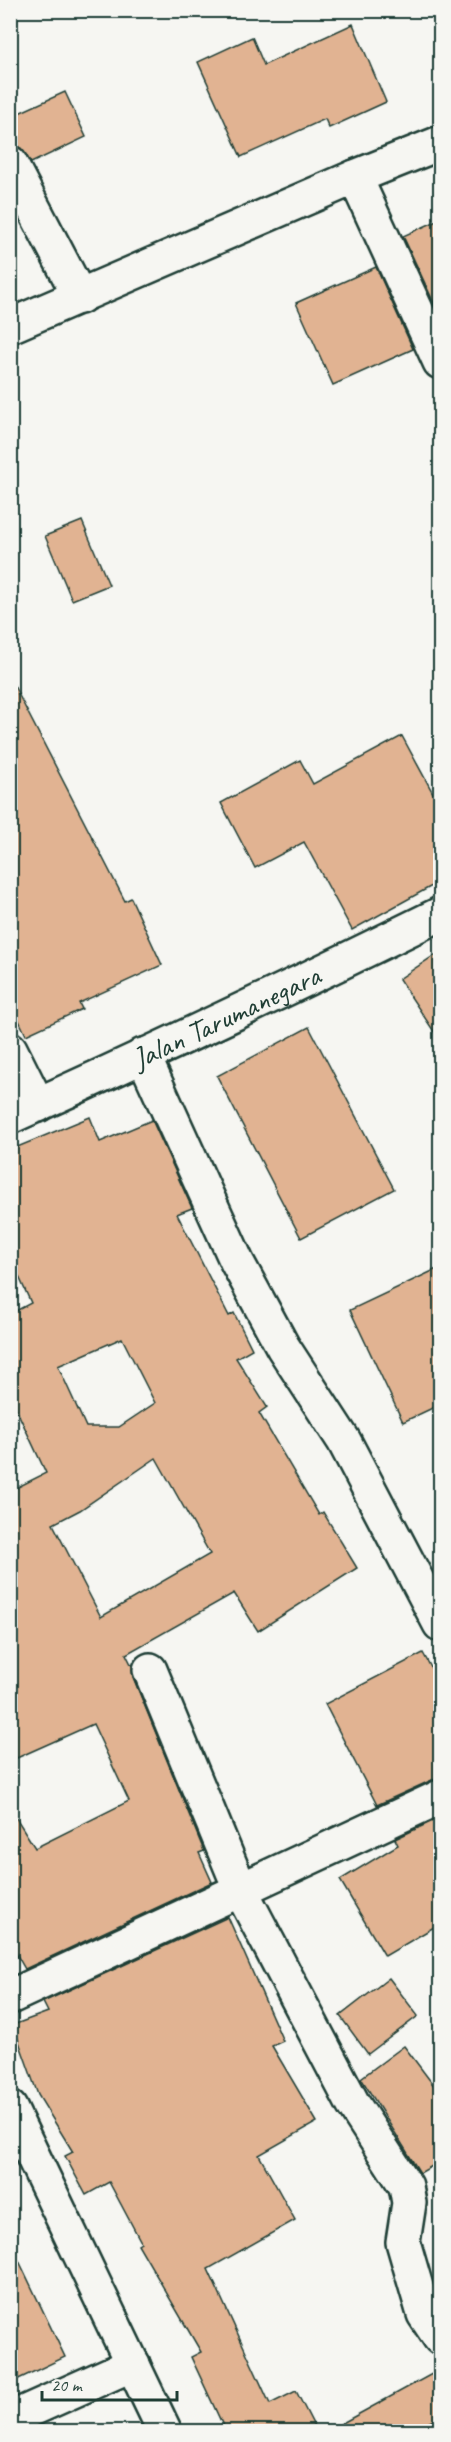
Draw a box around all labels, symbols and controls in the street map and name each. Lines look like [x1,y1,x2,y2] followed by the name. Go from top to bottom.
[124,956,328,1079] street label: Jalan Tarumanegara
[42,2364,177,2402] scale bar
[51,2374,84,2396] text: 20 m

